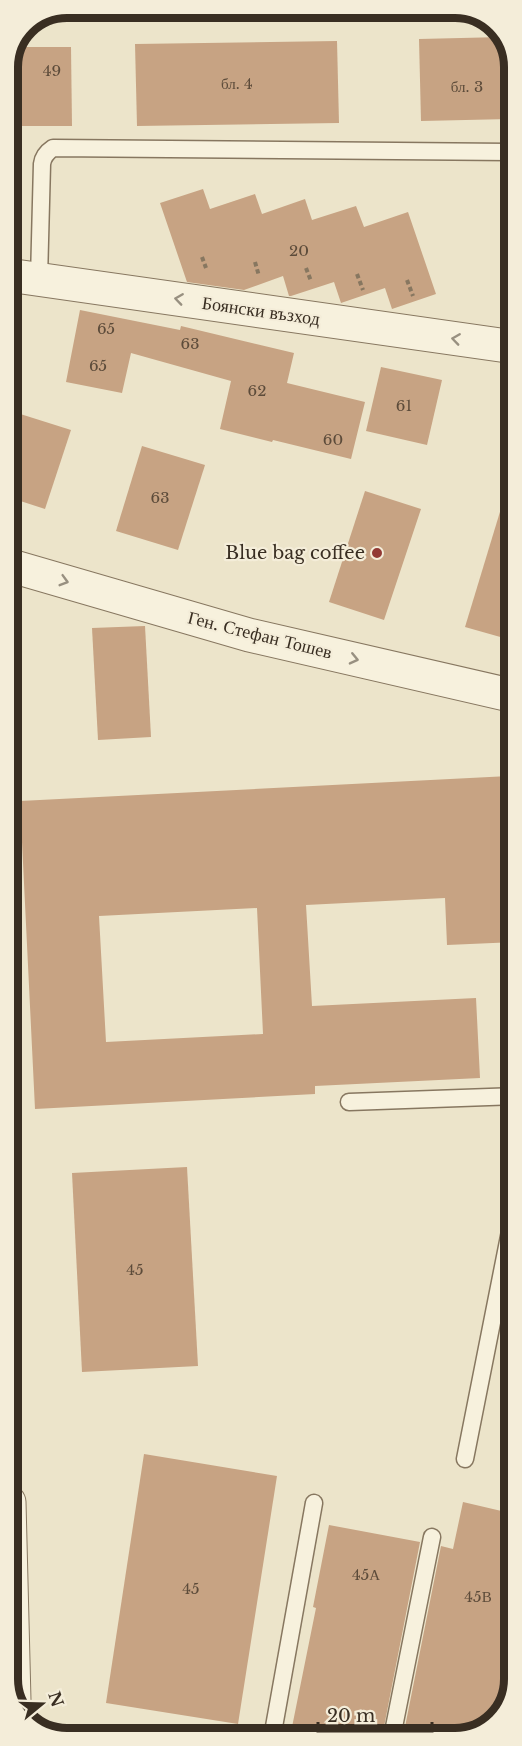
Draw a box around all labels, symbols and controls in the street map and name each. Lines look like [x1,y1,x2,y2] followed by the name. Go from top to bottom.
[43,61,61,80] house number: 49
[221,74,253,93] house number: бл. 4
[451,77,483,96] house number: бл. 3
[289,241,309,260] house number: 20
[201,292,321,330] street label: Боянски възход
[175,294,184,306] one-way arrow
[97,319,115,338] house number: 65
[451,333,460,345] one-way arrow
[181,334,199,353] house number: 63
[89,356,107,375] house number: 65
[248,381,266,400] house number: 62
[396,396,412,415] house number: 61
[323,430,343,449] house number: 60
[151,488,169,507] house number: 63
[225,542,365,564] place label: Blue bag coffee
[370,546,384,560] marker: Blue bag coffee
[58,574,69,586] one-way arrow
[186,606,334,664] street label: Ген. Стефан Тошев
[348,652,358,665] one-way arrow
[126,1260,144,1279] house number: 45
[352,1565,380,1584] house number: 45А
[182,1579,200,1598] house number: 45
[464,1587,492,1606] house number: 45В
[12,1674,72,1734] north arrow
[44,1689,68,1709] text: N
[318,1695,432,1733] scale bar
[327,1705,375,1727] text: 20 m

